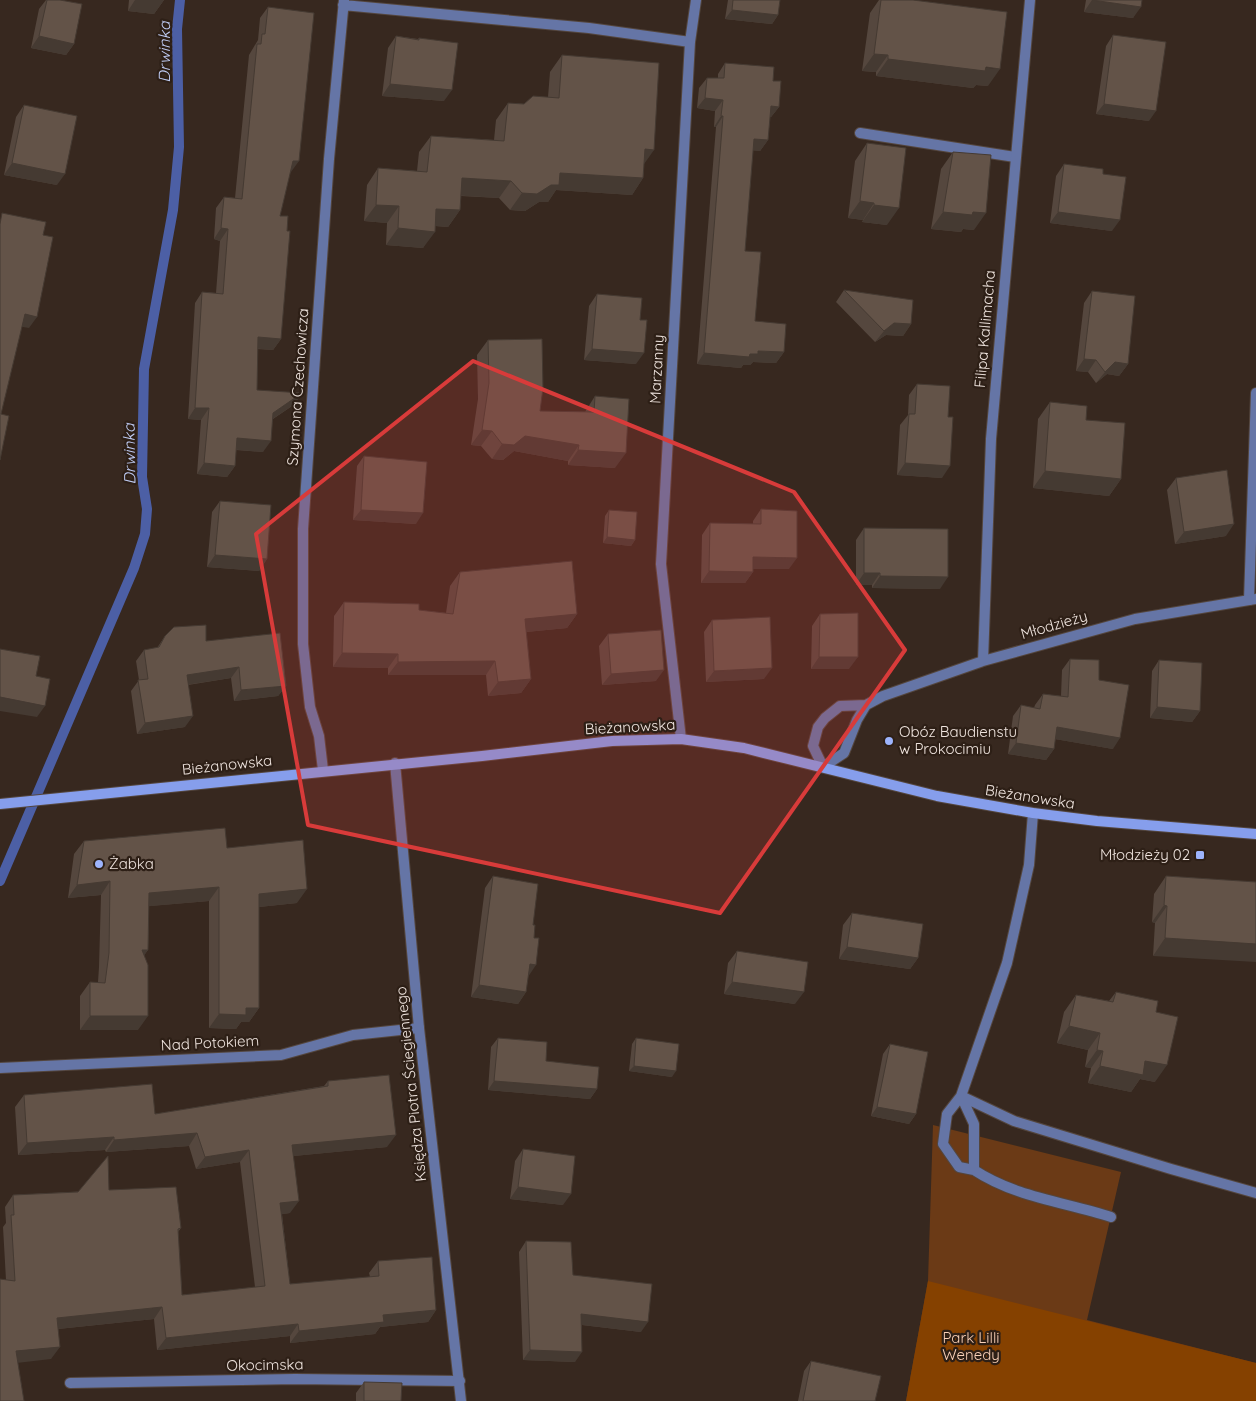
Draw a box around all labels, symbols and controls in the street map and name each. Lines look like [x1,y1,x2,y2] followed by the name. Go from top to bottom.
[154,20,174,83] water label: Drwinka
[970,269,999,389] street label: Filipa Kallimacha
[283,308,312,466] street label: Szymona Czechowicza
[645,334,668,404] street label: Marzanny
[118,422,140,485] water label: Drwinka
[1018,606,1089,643] street label: Młodzieży
[584,715,676,738] street label: Bieżanowska
[899,722,1017,758] place label: Obóz Baudienstu w Prokocimiu
[883,735,895,747] marker: Obóz Baudienstu w Prokocimiu
[181,750,273,779] street label: Bieżanowska
[984,780,1076,813] street label: Bieżanowska
[1100,845,1190,864] place label: Młodzieży 02
[1194,849,1206,861] marker: Młodzieży 02
[109,854,154,873] place label: Żabka
[93,858,105,870] marker: Żabka
[391,986,430,1183] street label: Księdza Piotra Ściegiennego
[160,1030,260,1055] street label: Nad Potokiem
[942,1328,1000,1364] park label: Park Lilli Wenedy
[226,1354,304,1375] street label: Okocimska

